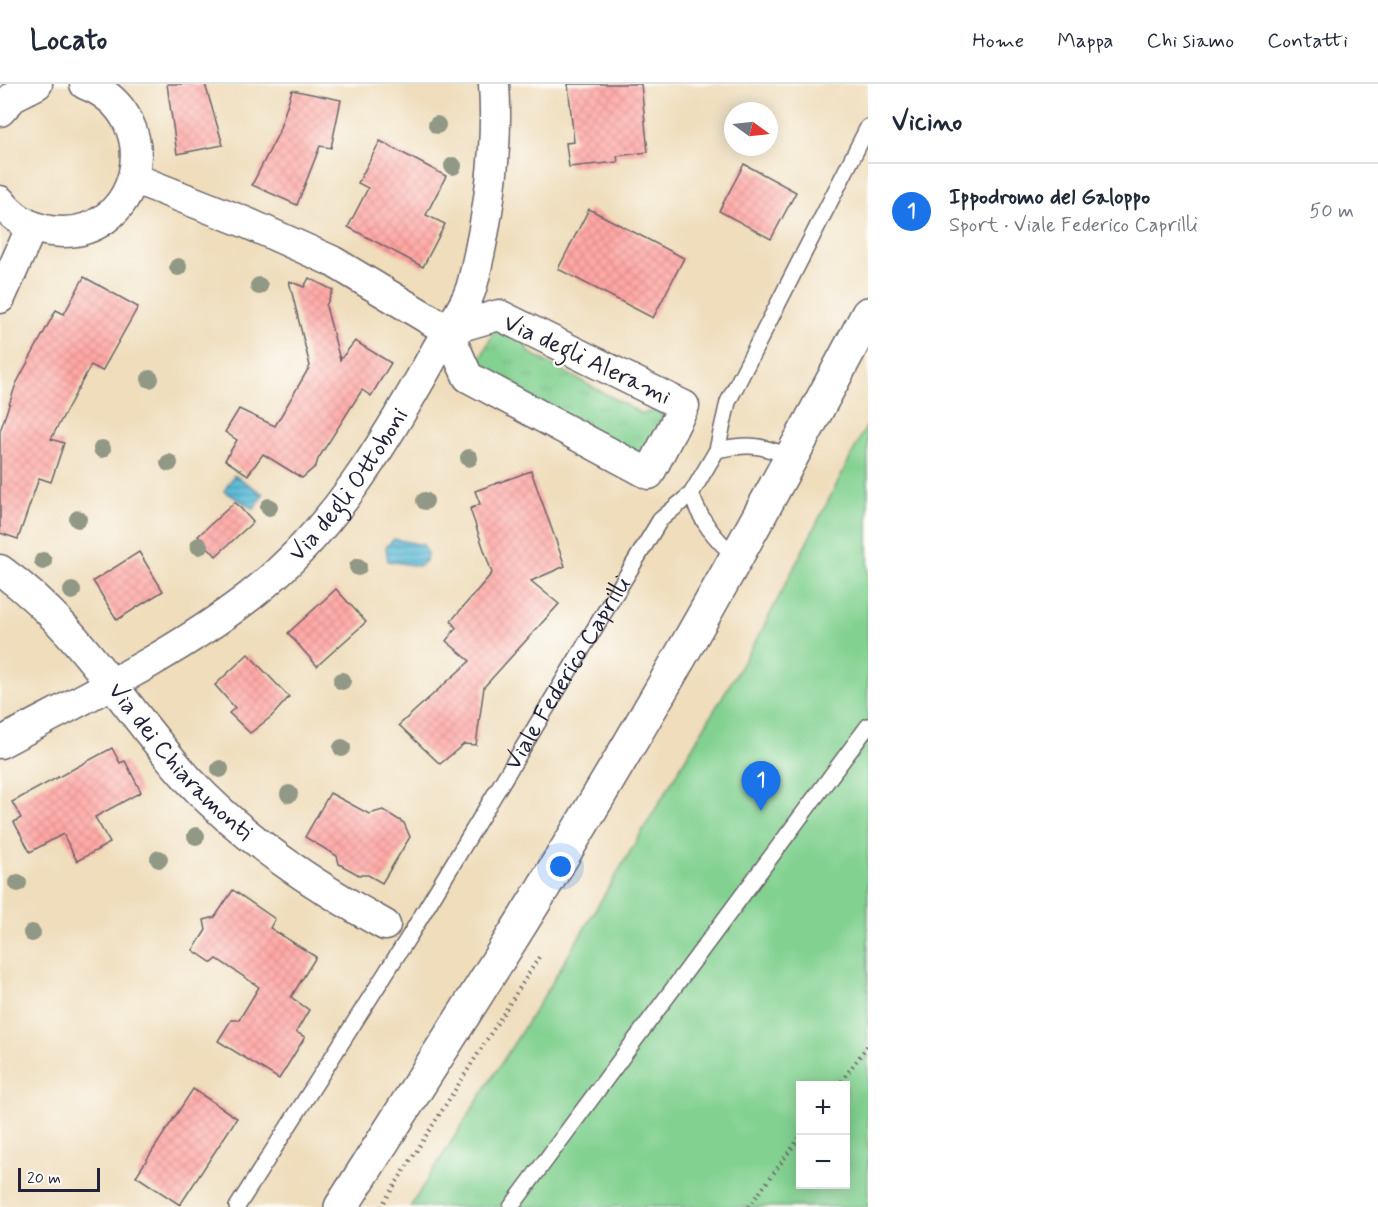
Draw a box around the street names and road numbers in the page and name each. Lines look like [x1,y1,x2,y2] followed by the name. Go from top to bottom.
[497,308,676,415] street label: Via degli Alerami
[282,402,416,568] street label: Via degli Ottoboni
[497,571,638,776] street label: Viale Federico Caprilli
[101,676,259,848] street label: Via dei Chiaramonti

